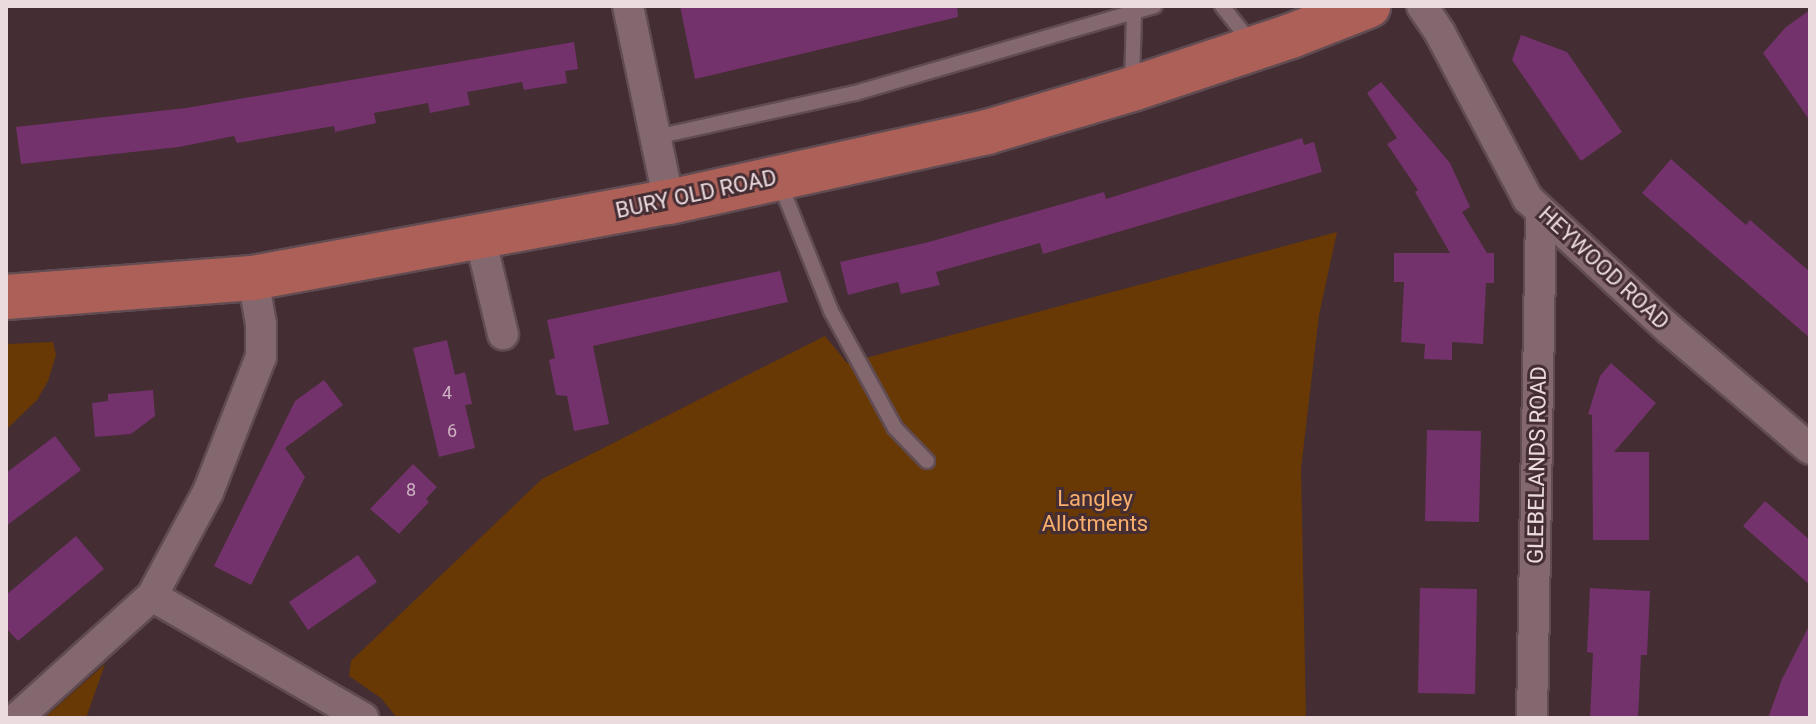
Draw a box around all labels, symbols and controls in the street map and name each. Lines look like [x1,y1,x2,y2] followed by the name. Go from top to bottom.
[613,164,779,224] street label: BURY OLD ROAD
[1533,201,1675,335] street label: HEYWOOD ROAD
[1522,366,1552,564] street label: GLEBELANDS ROAD
[442,382,452,404] house number: 4
[447,420,457,442] house number: 6
[406,479,416,501] house number: 8
[1042,485,1148,536] park label: Langley Allotments

